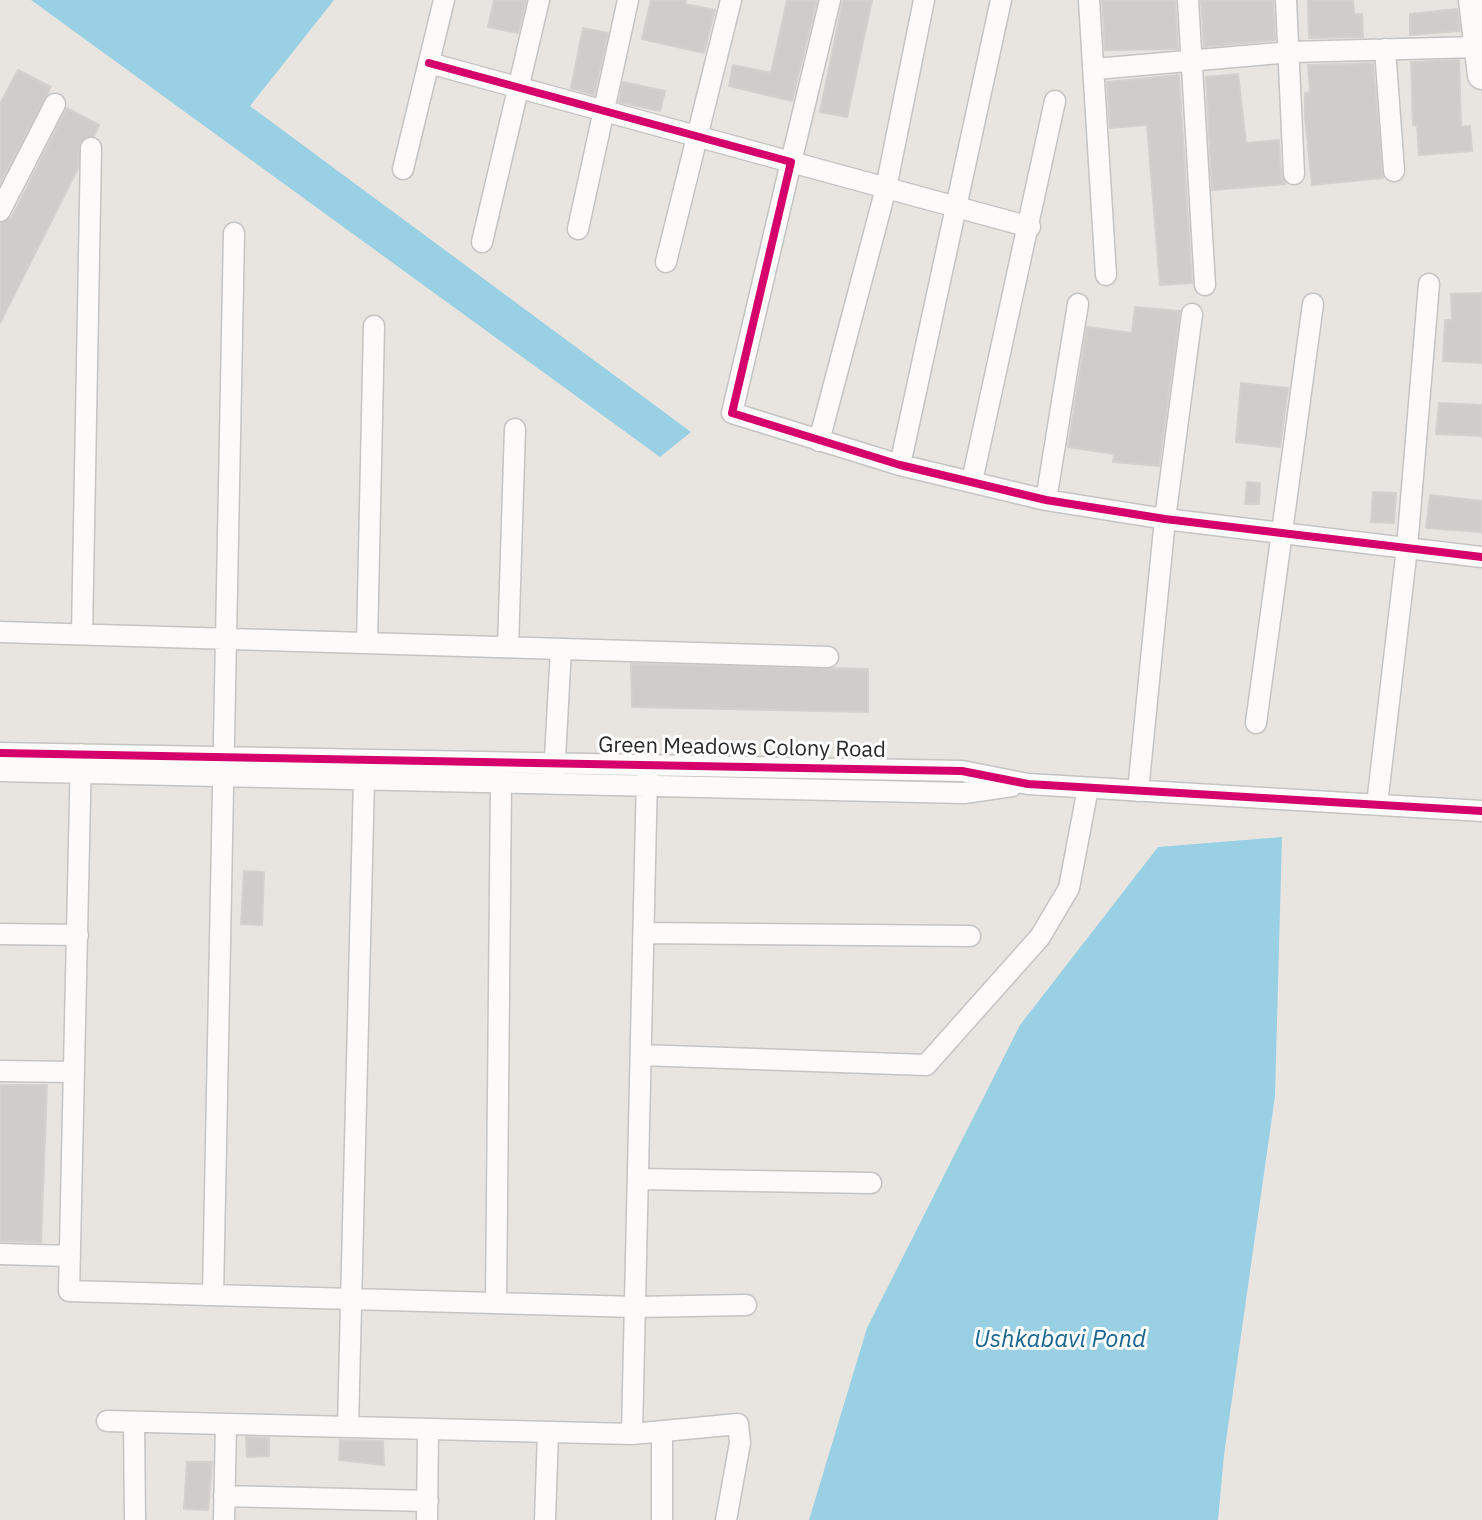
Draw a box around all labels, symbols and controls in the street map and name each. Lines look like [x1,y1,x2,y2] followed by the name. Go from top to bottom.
[598,732,886,764] street label: Green Meadows Colony Road
[974,1326,1146,1354] water label: Ushkabavi Pond

